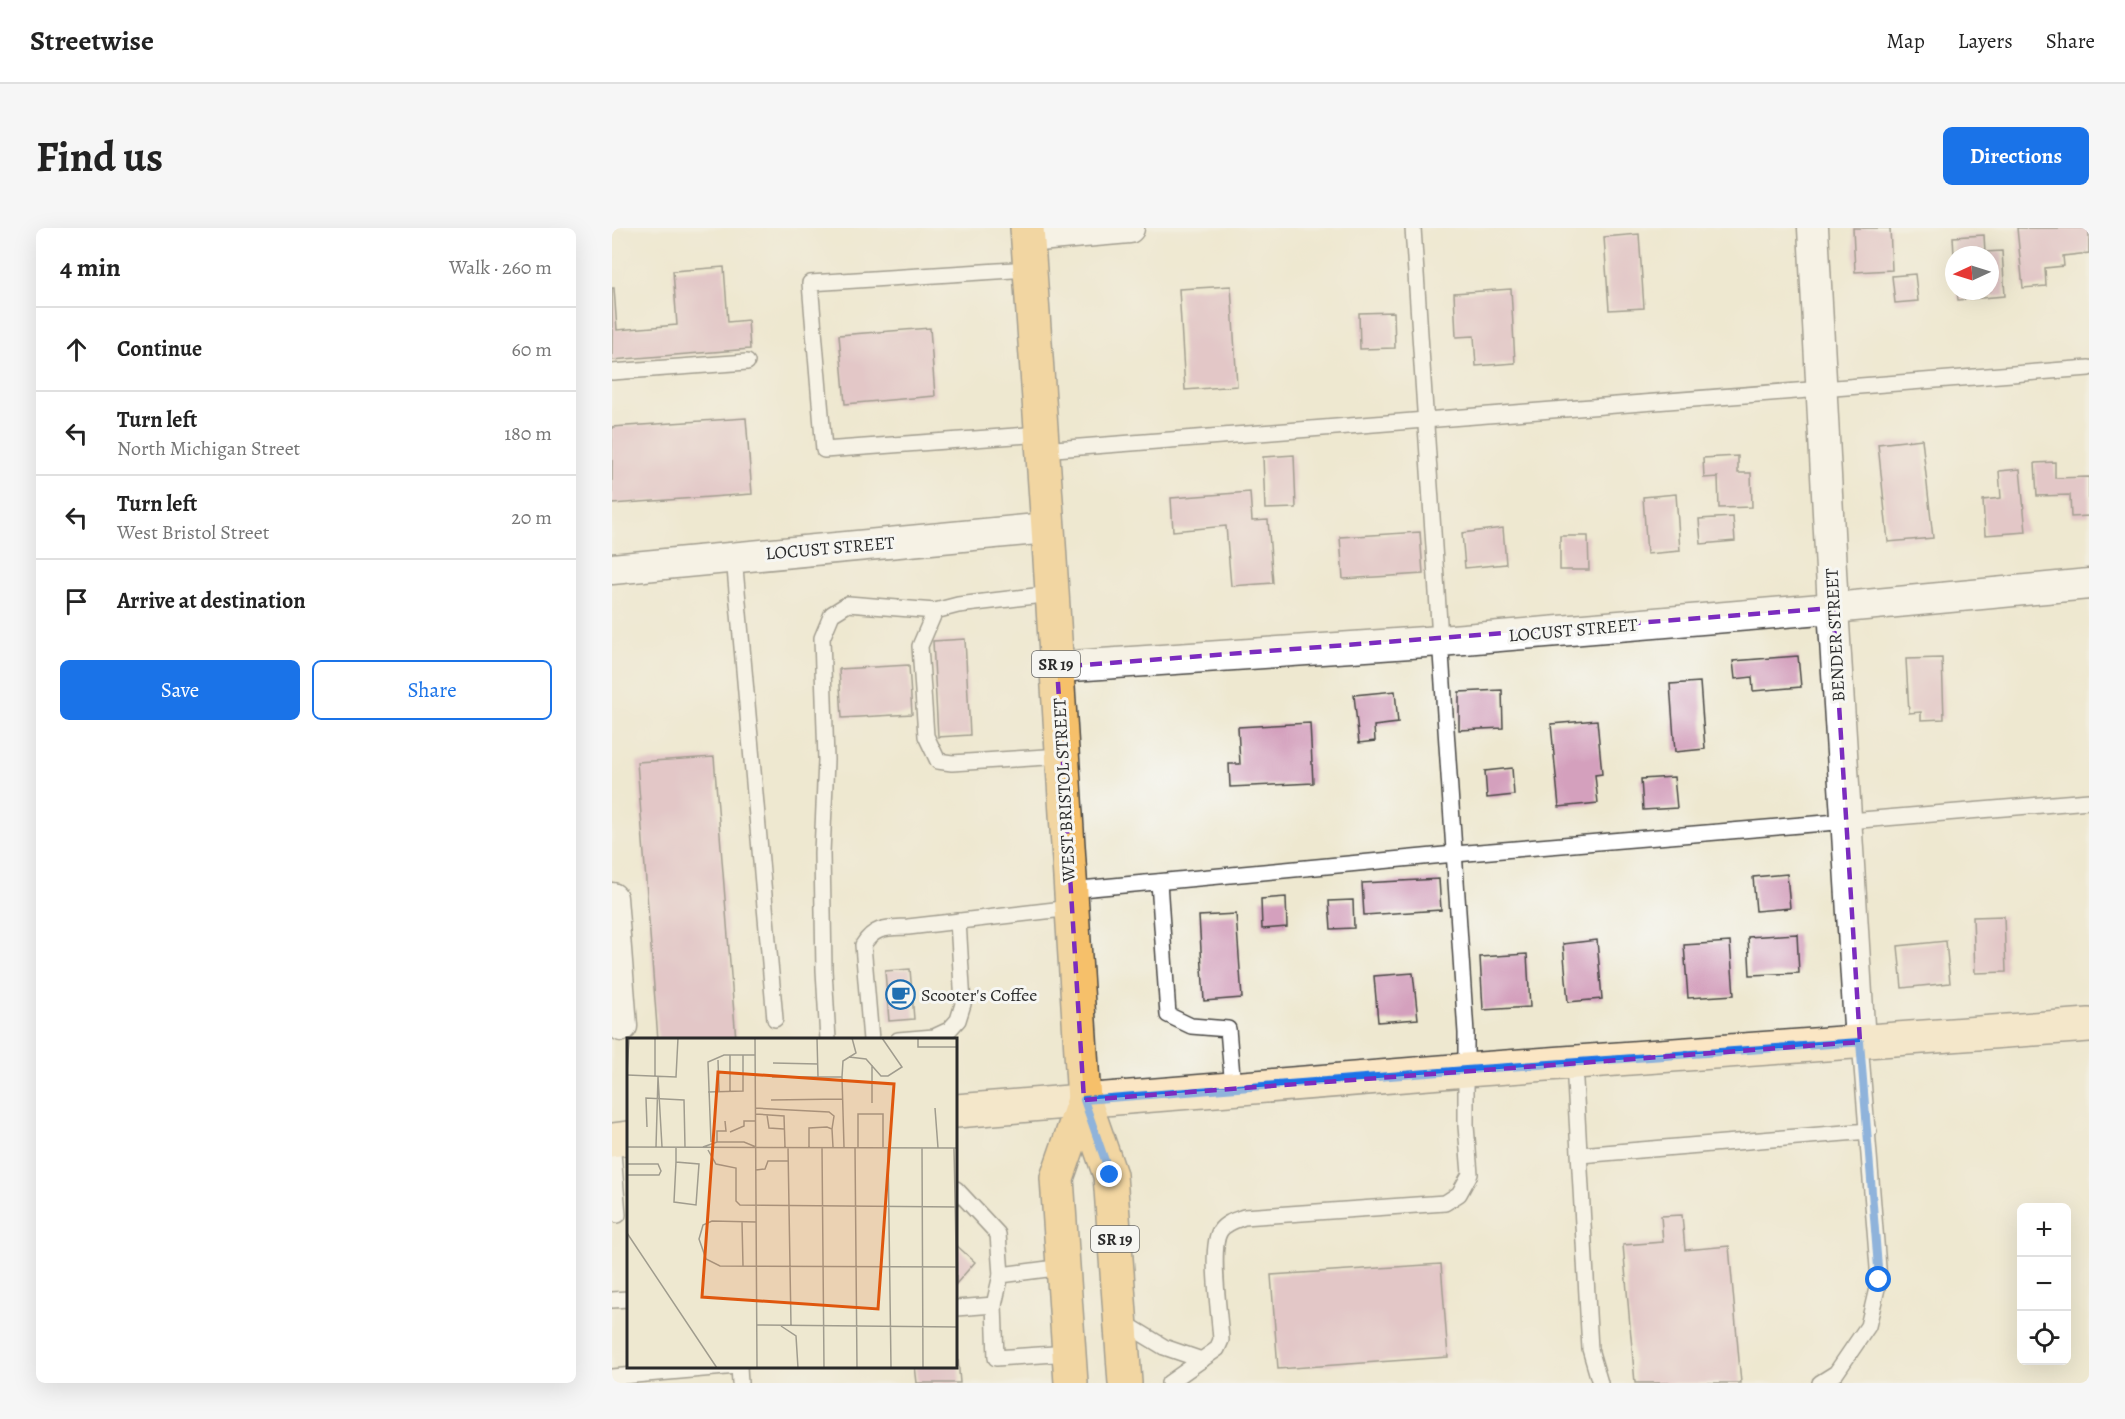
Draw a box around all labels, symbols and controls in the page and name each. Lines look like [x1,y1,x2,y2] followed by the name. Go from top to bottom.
[30,22,154,60] text: Streetwise
[1886,27,1925,55] text: Map
[1958,27,2013,55] text: Layers
[2046,27,2095,55] text: Share
[1943,127,2089,185] button: Directions
[36,128,163,185] text: Find us
[1945,246,1999,300] north arrow
[60,250,121,285] text: 4 min
[449,254,552,281] text: Walk · 260 m
[60,333,93,366] icon: ahead
[117,334,202,364] text: Continue
[512,336,552,363] text: 60 m
[117,405,197,435] text: Turn left
[60,417,93,450] icon: left
[504,420,552,447] text: 180 m
[117,435,300,462] text: North Michigan Street
[117,489,197,519] text: Turn left
[60,501,93,534] icon: left
[511,504,552,531] text: 20 m
[117,519,269,546] text: West Bristol Street
[764,530,896,566] street label: LOCUST STREET
[1820,567,1850,702] street label: BENDER STREET
[60,585,93,618] icon: arrive
[117,586,306,616] text: Arrive at destination
[1507,612,1639,648] street label: LOCUST STREET
[1032,651,1080,677] road number: SR 19
[60,660,300,720] button: Save
[312,660,552,720] button: Share
[1047,697,1081,884] street label: WEST BRISTOL STREET
[884,979,916,1011] cafe icon: Scooter's Coffee
[921,983,1037,1007] place label: Scooter's Coffee
[627,1038,957,1368] inset map
[1096,1161,1122,1187] route end
[2017,1203,2071,1365] map controls
[2017,1203,2071,1257] button: +
[1091,1226,1139,1252] road number: SR 19
[2017,1257,2071,1311] button: −
[1865,1266,1891,1292] route start
[2017,1311,2071,1365] button: locate

